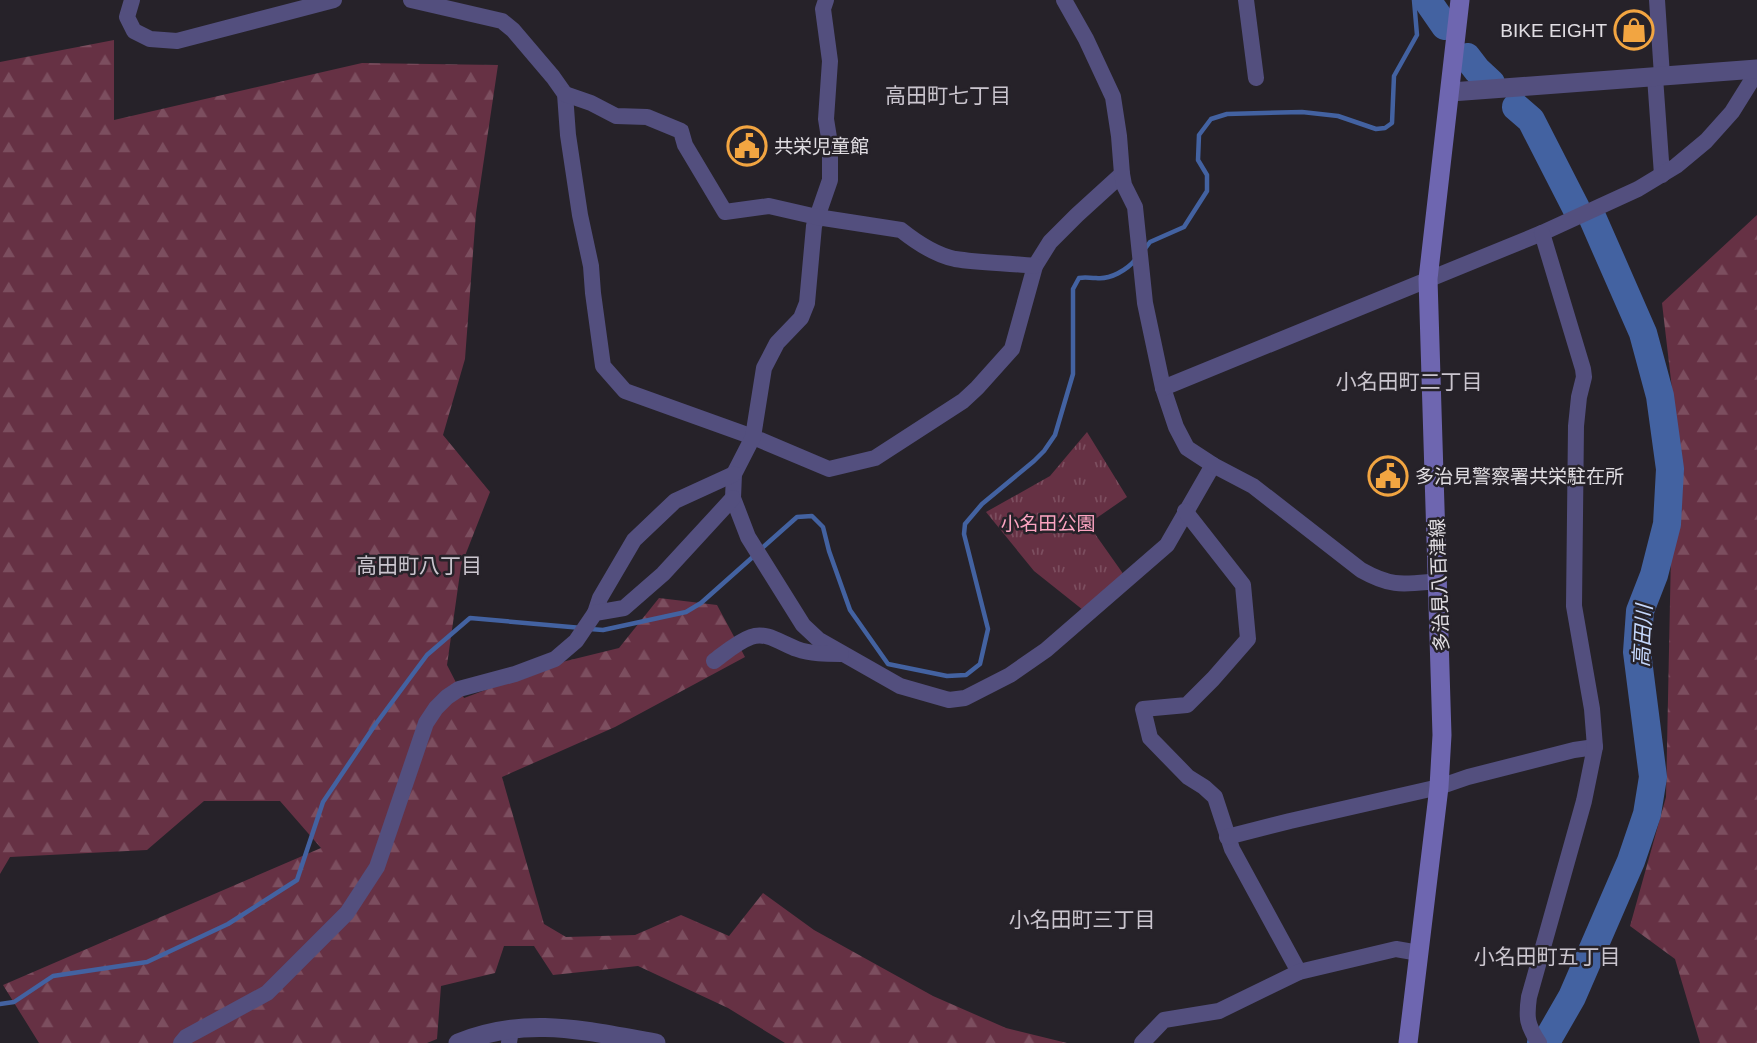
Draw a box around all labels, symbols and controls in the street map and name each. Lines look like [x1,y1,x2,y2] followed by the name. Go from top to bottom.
[1613,9,1655,51] shop icon: BIKE EIGHT
[1500,20,1607,41] place label: BIKE EIGHT
[885,84,1011,107] district label: 高田町七丁目
[726,125,768,167] public building icon: 共栄児童館
[774,136,869,157] place label: 共栄児童館
[1336,370,1483,393] district label: 小名田町二丁目
[1367,455,1409,497] public building icon: 多治見警察署共栄駐在所
[1415,466,1624,487] place label: 多治見警察署共栄駐在所
[1000,513,1096,534] park label: 小名田公園
[1427,518,1452,652] street label: 多治見八百津線
[356,554,482,577] district label: 高田町八丁目
[1629,602,1656,668] water label: 高田川
[1009,908,1156,931] district label: 小名田町三丁目
[1474,945,1621,968] district label: 小名田町五丁目

